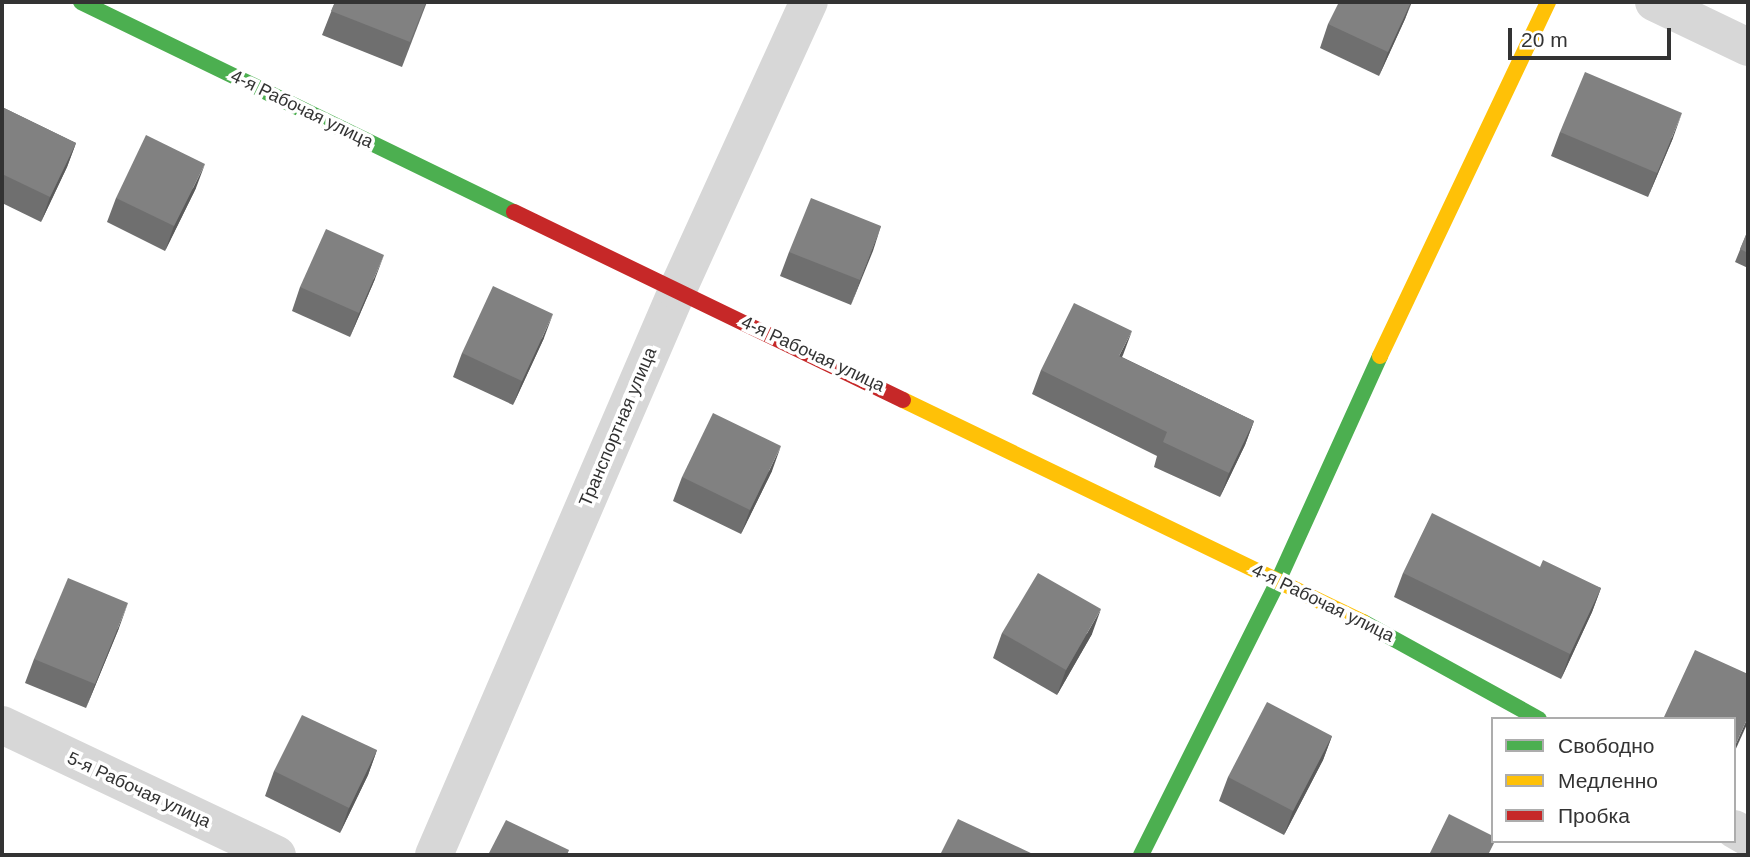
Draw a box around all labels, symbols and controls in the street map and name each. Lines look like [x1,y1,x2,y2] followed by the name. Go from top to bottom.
[1512,14,1675,58] scale bar
[1521,28,1568,51] text: 20 m
[227,65,377,153] street label: 4-я Рабочая улица
[738,311,888,397] street label: 4-я Рабочая улица
[575,344,661,510] street label: Транспортная улица
[1248,559,1398,647] street label: 4-я Рабочая улица
[1491,717,1736,843] legend
[1558,734,1655,757] text: Свободно
[64,747,214,833] street label: 5-я Рабочая улица
[1558,769,1658,792] text: Медленно
[1558,804,1630,827] text: Пробка

